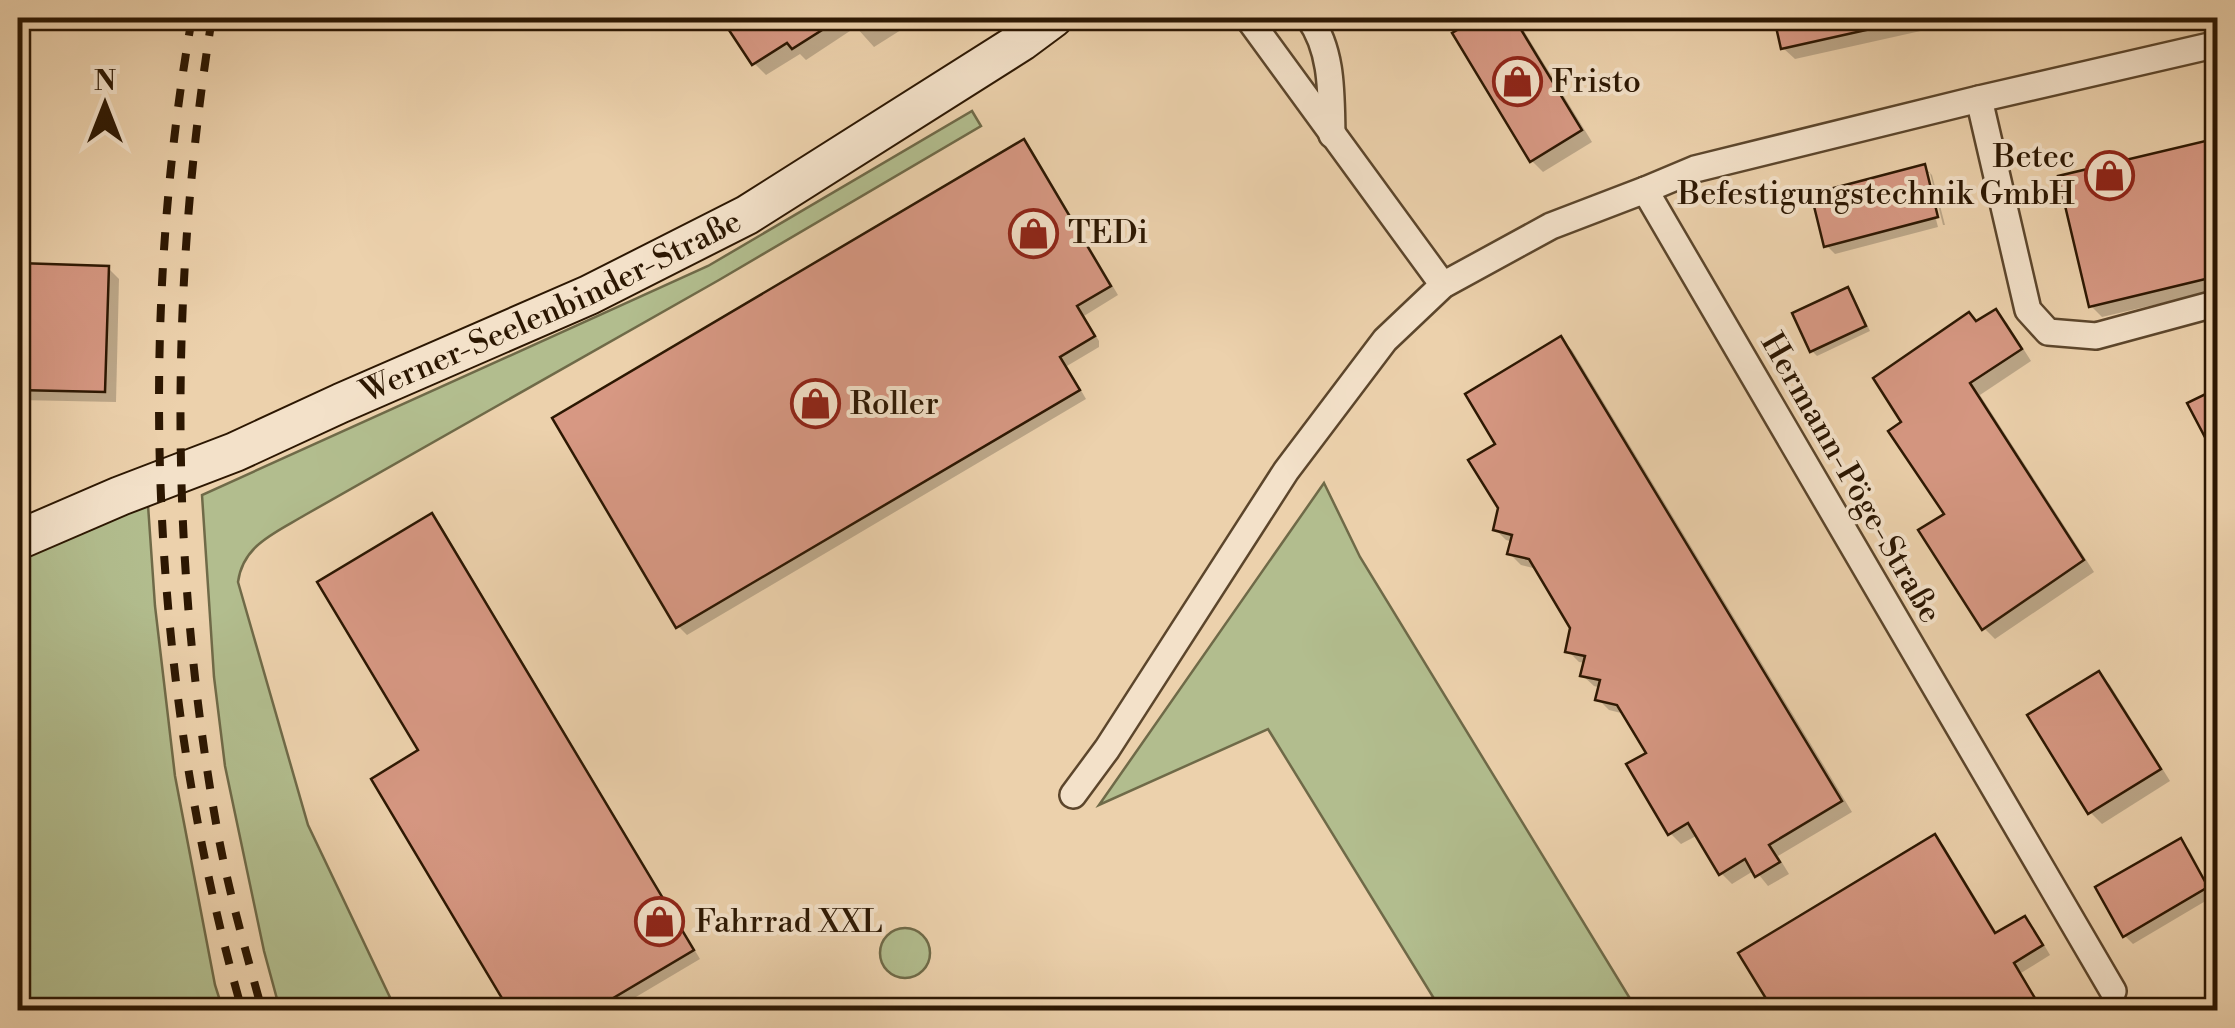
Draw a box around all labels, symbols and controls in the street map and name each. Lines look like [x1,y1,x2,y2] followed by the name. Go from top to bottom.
[55,55,155,155] north arrow
[1491,56,1543,108] shop icon: Fristo
[1552,62,1641,102] place label: Fristo
[94,64,116,99] text: N
[1677,137,2075,214] place label: Betec Befestigungstechnik GmbH
[2084,149,2136,201] shop icon: Betec Befestigungstechnik GmbH
[354,201,748,412] street label: Werner-Seelenbinder-Straße
[1007,207,1059,259] shop icon: TEDi
[1068,213,1148,253] place label: TEDi
[1752,326,1950,630] street label: Hermann-Pöge-Straße
[789,378,841,430] shop icon: Roller
[850,384,939,424] place label: Roller
[634,896,686,948] shop icon: Fahrrad XXL
[695,902,883,942] place label: Fahrrad XXL

